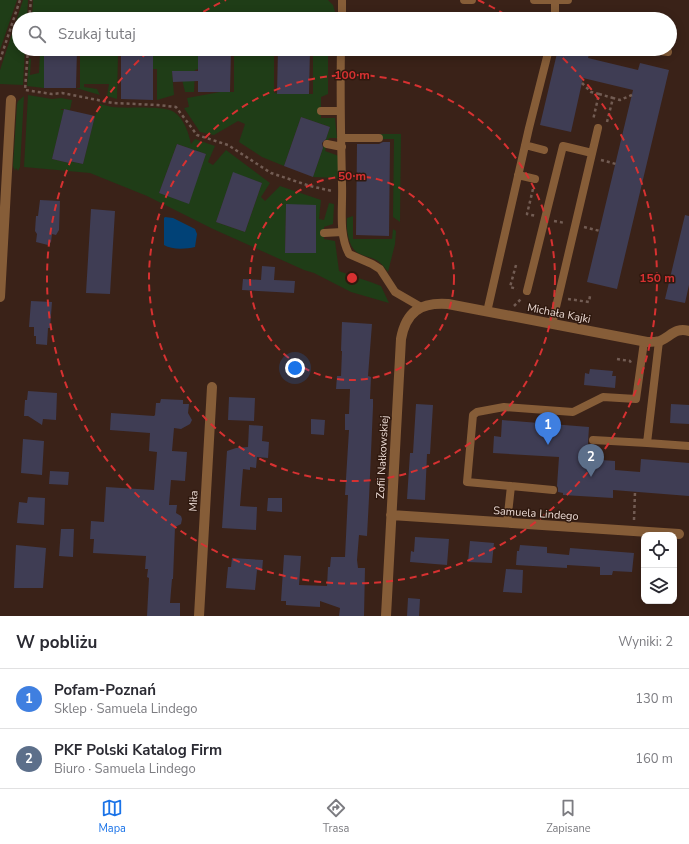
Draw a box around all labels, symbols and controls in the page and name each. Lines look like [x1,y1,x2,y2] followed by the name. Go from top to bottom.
[12,12,677,56] search box
[26,23,48,45] icon: search
[58,24,136,44] text: Szukaj tutaj
[334,67,370,83] text: 100 m
[338,168,366,184] text: 50 m
[639,270,675,286] text: 150 m
[345,271,359,285] centre of rings
[526,300,592,327] street label: Michała Kajki
[285,358,305,378] your location
[535,412,561,445] pin: 1
[373,415,392,499] street label: Zofii Nałkowskiej
[578,444,604,477] pin: 2
[185,490,202,512] street label: Miła
[493,503,579,524] street label: Samuela Lindego
[641,532,677,604] map controls
[641,532,677,568] button: locate
[641,568,677,604] button: layers
[16,631,97,654] text: W pobliżu
[618,633,673,651] text: Wyniki: 2
[54,680,156,700] text: Pofam-Poznań
[25,690,33,708] text: 1
[635,690,673,708] text: 130 m
[54,700,198,718] text: Sklep · Samuela Lindego
[54,740,222,760] text: PKF Polski Katalog Firm
[25,750,33,768] text: 2
[635,750,673,768] text: 160 m
[54,760,196,778] text: Biuro · Samuela Lindego
[98,797,126,836] tab: Mapa
[323,797,349,836] tab: Trasa
[546,797,591,836] tab: Zapisane

